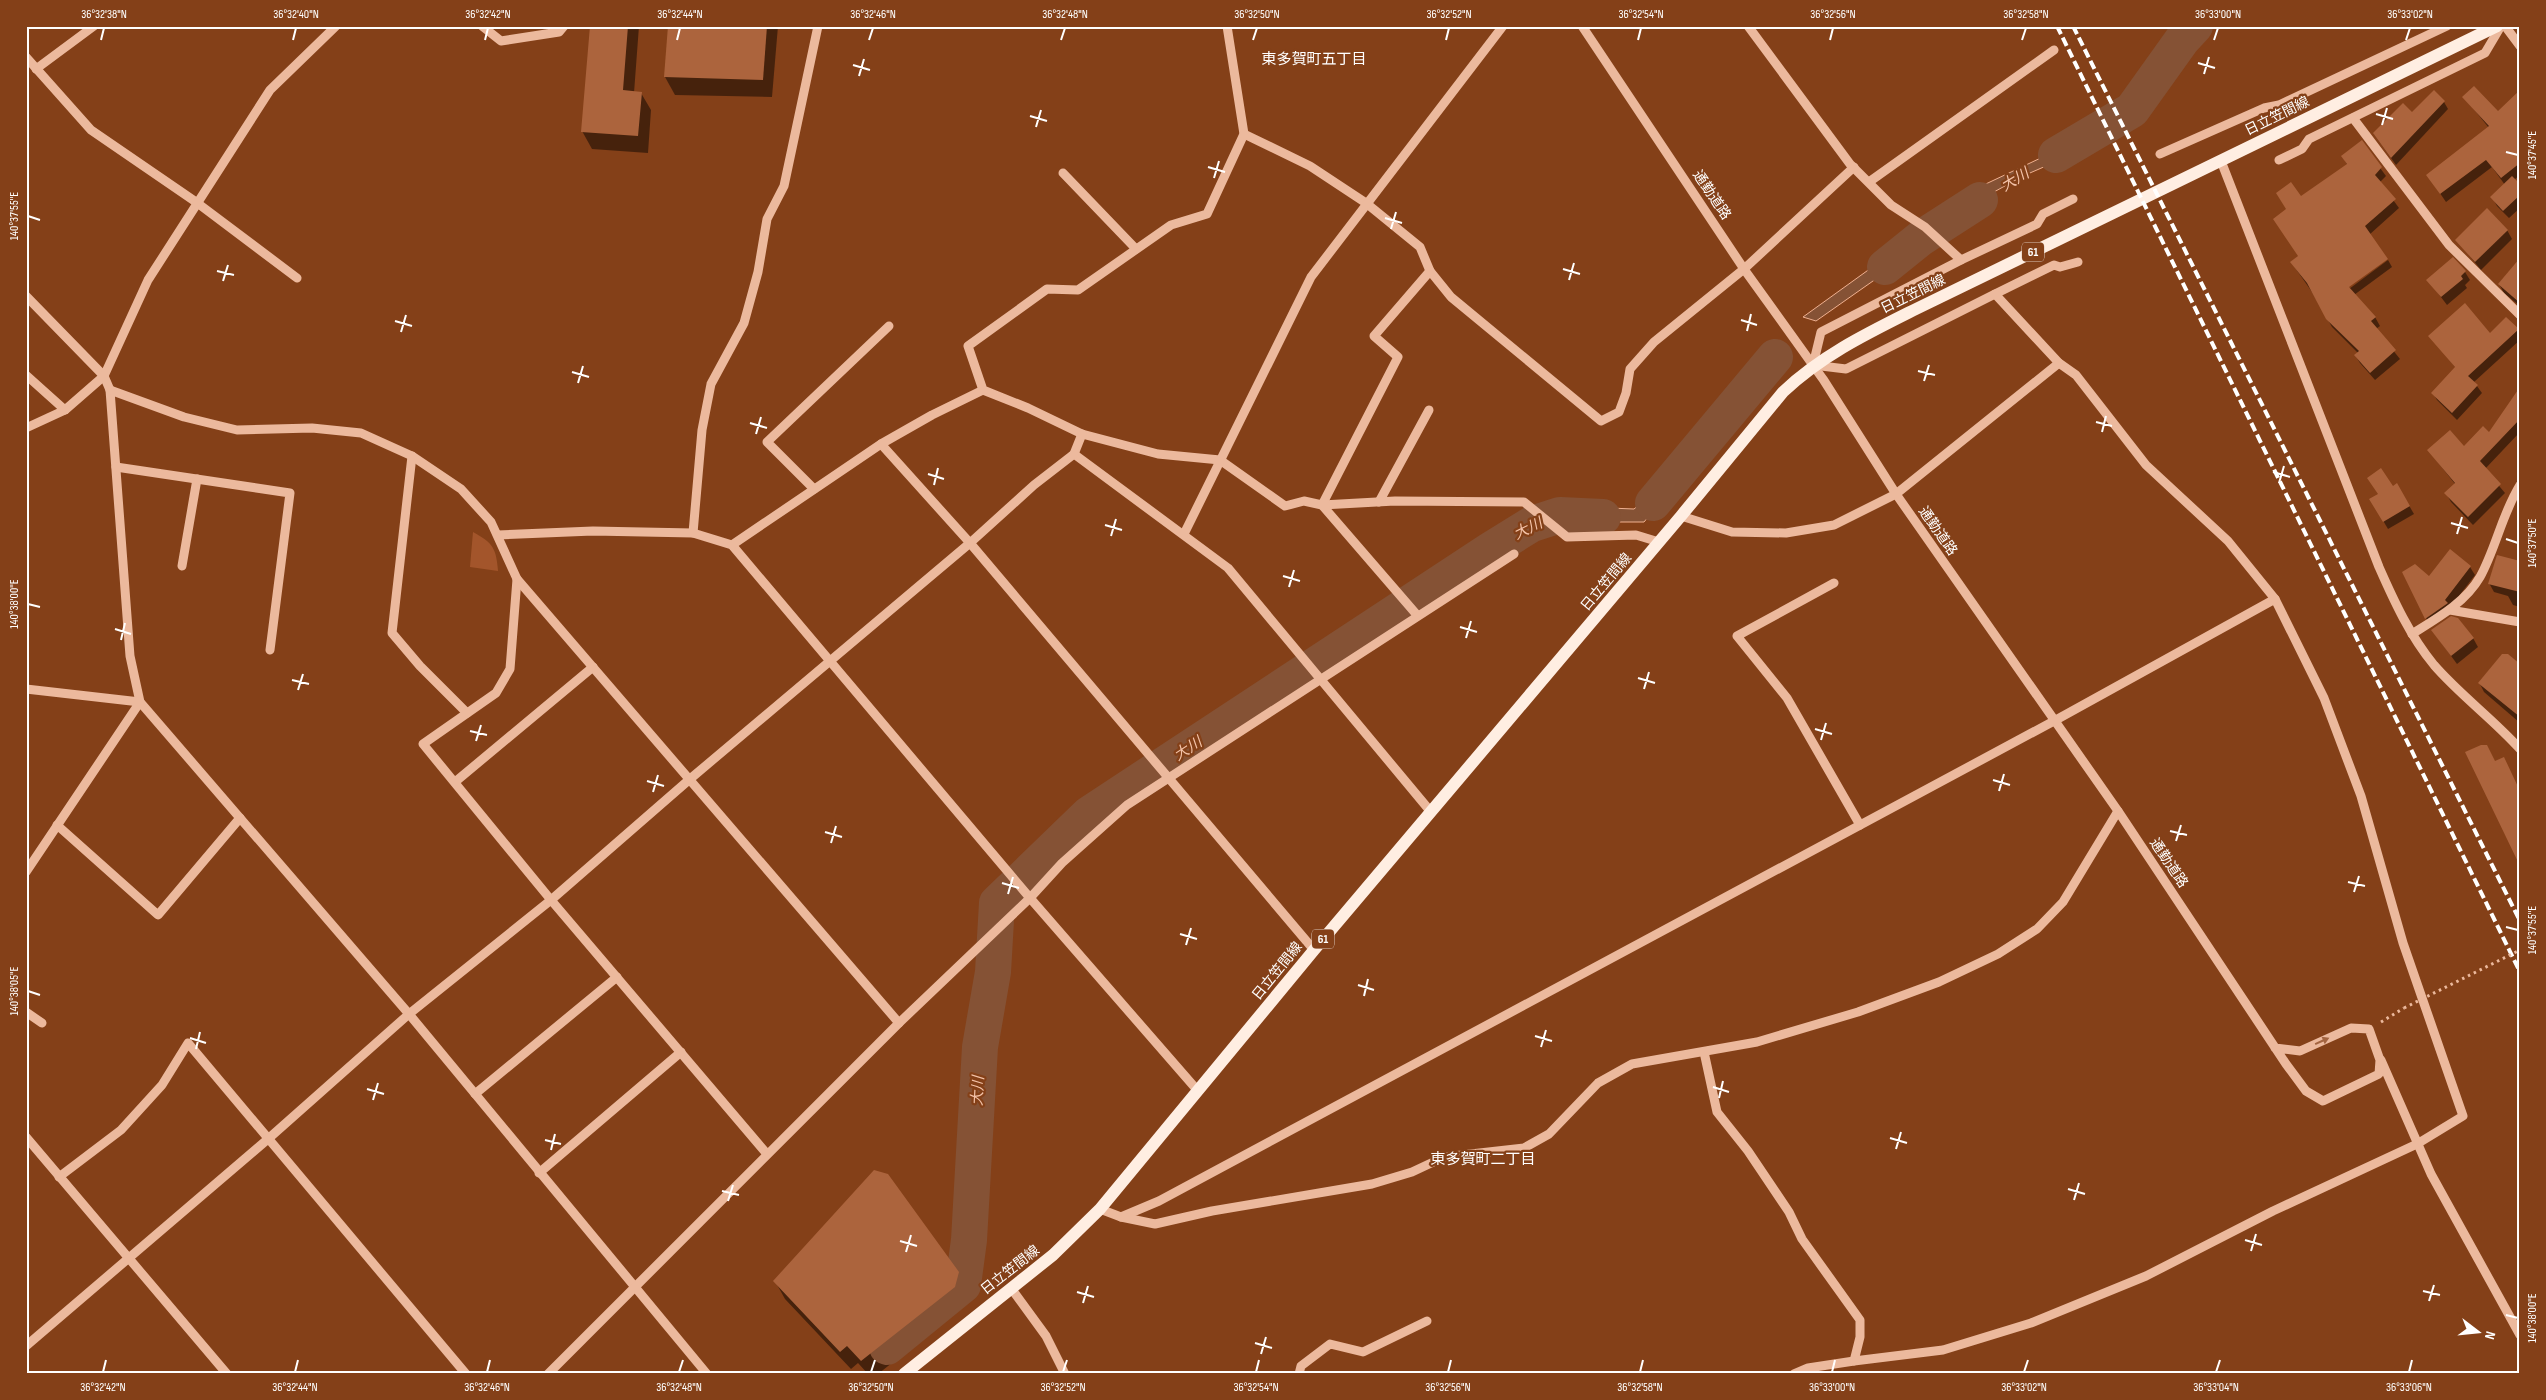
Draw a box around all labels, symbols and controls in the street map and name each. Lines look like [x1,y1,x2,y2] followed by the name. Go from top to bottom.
[81,7,127,22] text: 36°32'38"N
[273,7,319,22] text: 36°32'40"N
[465,7,511,22] text: 36°32'42"N
[657,7,703,22] text: 36°32'44"N
[850,7,896,22] text: 36°32'46"N
[1042,7,1088,22] text: 36°32'48"N
[1234,7,1280,22] text: 36°32'50"N
[1426,7,1472,22] text: 36°32'52"N
[1618,7,1664,22] text: 36°32'54"N
[1810,7,1856,22] text: 36°32'56"N
[2003,7,2049,22] text: 36°32'58"N
[2195,7,2241,22] text: 36°33'00"N
[2387,7,2433,22] text: 36°33'02"N
[1261,50,1367,69] district label: 東多賀町五丁目
[2242,93,2312,139] street label: 日立笠間線
[2525,131,2540,179] text: 140°37'45"E
[1997,163,2034,196] water label: 大川
[1689,167,1735,223] street label: 通勤道路
[7,192,22,240] text: 140°37'55"E
[2022,242,2044,262] road number: 61
[1878,271,1948,317] street label: 日立笠間線
[1915,503,1961,559] street label: 通勤道路
[1510,513,1547,544] water label: 大川
[2525,519,2540,567] text: 140°37'50"E
[1577,550,1635,614] street label: 日立笠間線
[7,579,22,629] text: 140°38'00"E
[1170,732,1207,765] water label: 大川
[2146,835,2192,891] street label: 通勤道路
[2525,906,2540,954] text: 140°37'55"E
[1312,930,1334,949] road number: 61
[1248,938,1306,1004] street label: 日立笠間線
[7,967,22,1015] text: 140°38'05"E
[2315,1037,2329,1045] one-way arrow
[968,1074,988,1106] water label: 大川
[1430,1150,1536,1169] district label: 東多賀町二丁目
[977,1242,1043,1298] street label: 日立笠間線
[2525,1293,2540,1343] text: 140°38'00"E
[2454,1308,2504,1358] north arrow
[2481,1330,2499,1341] text: N
[80,1380,126,1395] text: 36°32'42"N
[272,1380,318,1395] text: 36°32'44"N
[464,1380,510,1395] text: 36°32'46"N
[656,1380,702,1395] text: 36°32'48"N
[848,1380,894,1395] text: 36°32'50"N
[1040,1380,1086,1395] text: 36°32'52"N
[1233,1380,1279,1395] text: 36°32'54"N
[1425,1380,1471,1395] text: 36°32'56"N
[1617,1380,1663,1395] text: 36°32'58"N
[1809,1380,1855,1395] text: 36°33'00"N
[2001,1380,2047,1395] text: 36°33'02"N
[2193,1380,2239,1395] text: 36°33'04"N
[2386,1380,2432,1395] text: 36°33'06"N

